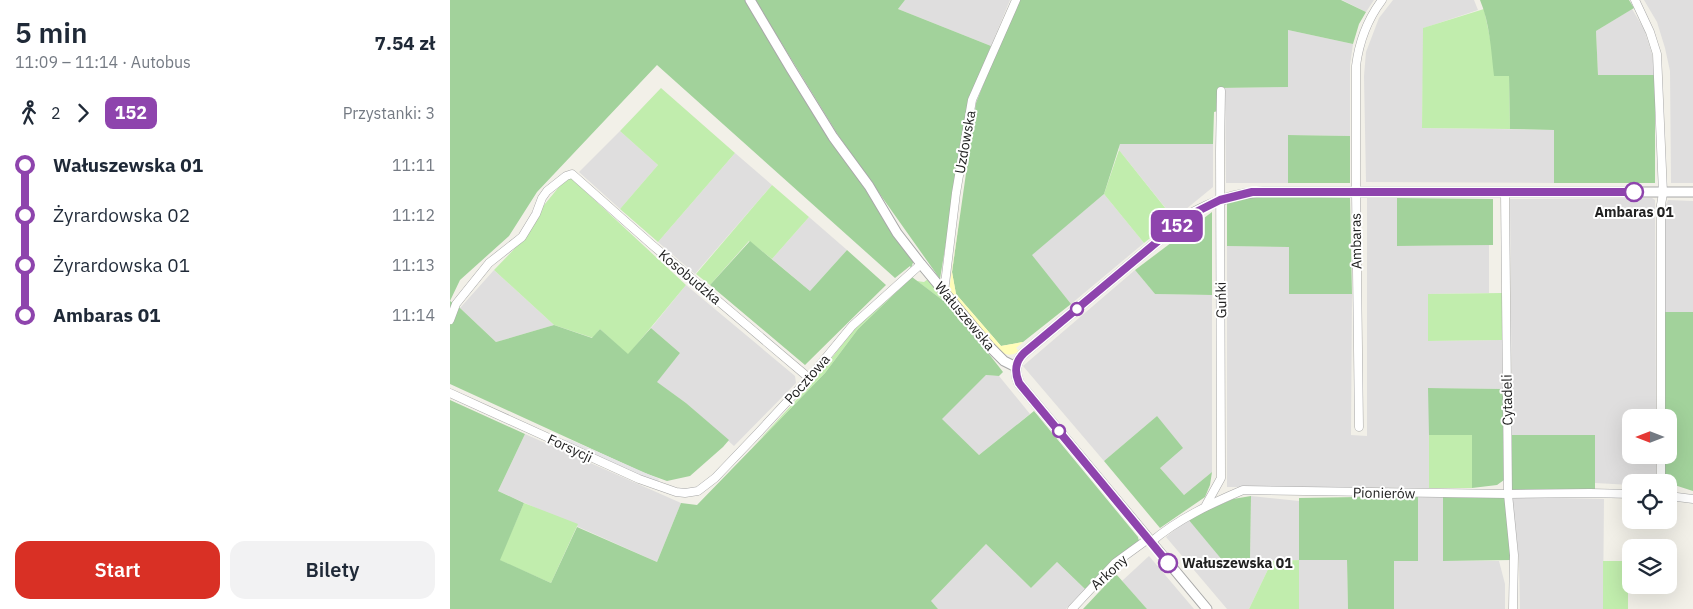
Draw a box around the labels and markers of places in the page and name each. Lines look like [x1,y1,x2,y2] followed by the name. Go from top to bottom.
[1624,182,1644,202] marker: Ambaras 01
[1594,203,1674,221] place label: Ambaras 01
[1070,302,1084,316] unlabelled marker
[1052,424,1066,438] unlabelled marker
[1158,553,1178,573] marker: Wałuszewska 01
[1182,554,1293,572] place label: Wałuszewska 01

